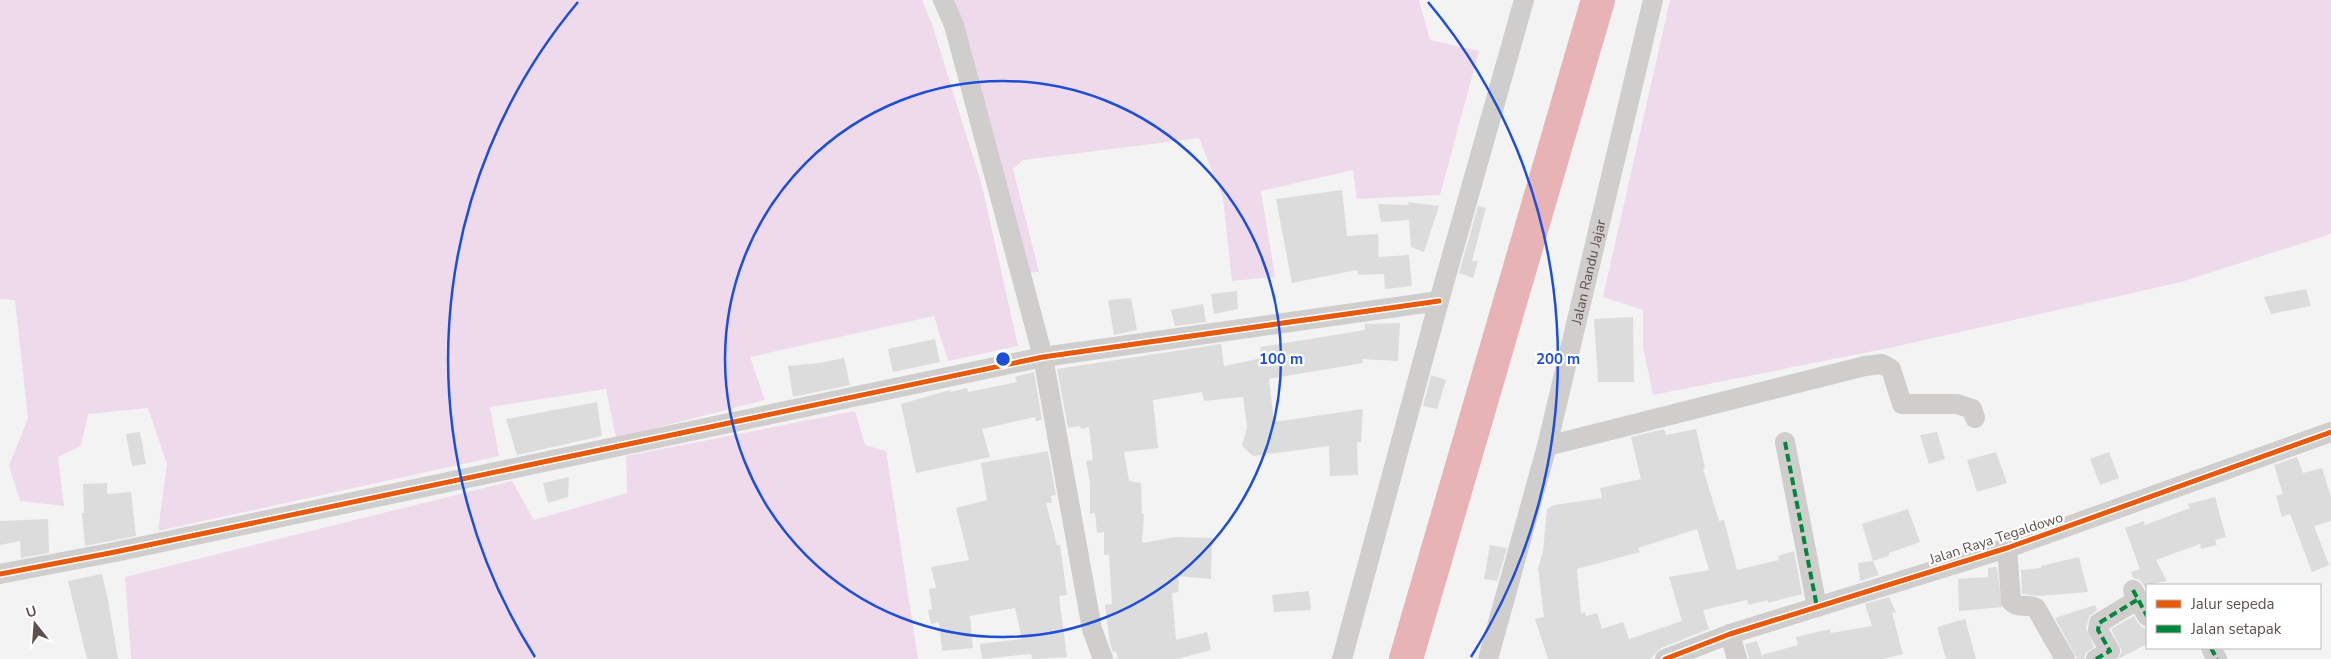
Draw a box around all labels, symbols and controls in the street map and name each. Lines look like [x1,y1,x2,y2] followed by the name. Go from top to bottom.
[1567,218,1611,327] street label: Jalan Randu Jajar
[1259,349,1303,369] text: 100 m
[1536,349,1580,369] text: 200 m
[994,350,1012,368] centre of rings
[1926,508,2066,569] street label: Jalan Raya Tegaldowo
[2146,584,2321,649] legend
[2190,594,2275,614] text: Jalur sepeda
[10,599,60,649] north arrow
[24,601,39,623] text: U
[2190,619,2282,639] text: Jalan setapak

